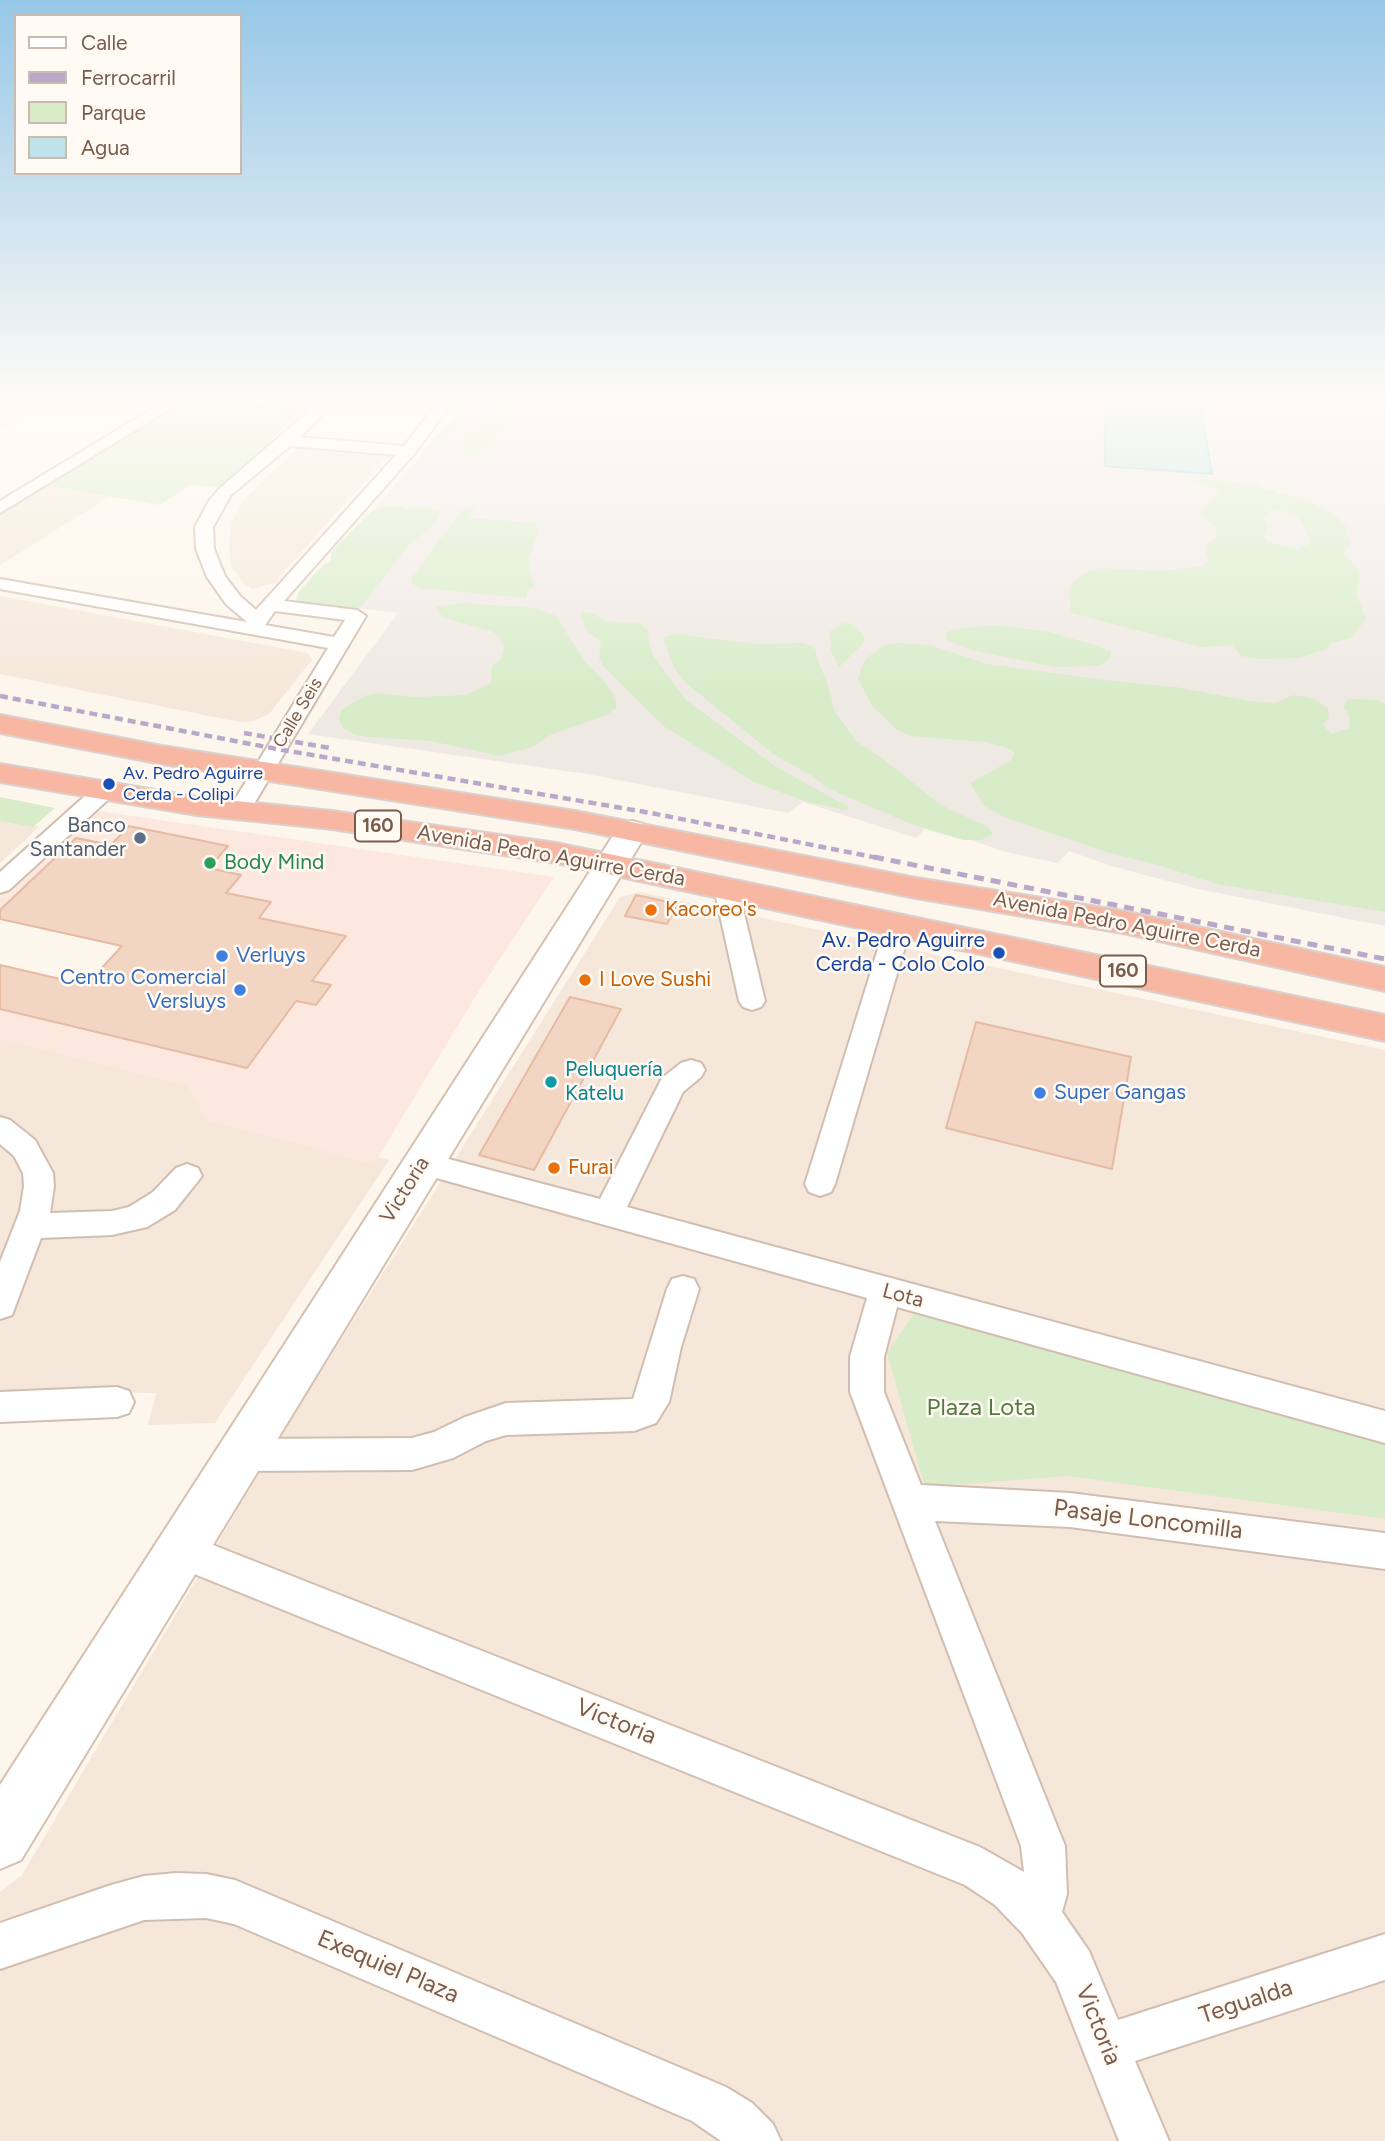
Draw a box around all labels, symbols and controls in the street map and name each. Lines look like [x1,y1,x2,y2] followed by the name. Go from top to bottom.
[14,14,242,175] legend
[81,30,128,55] text: Calle
[81,65,176,90] text: Ferrocarril
[81,100,146,125] text: Parque
[81,135,130,160] text: Agua
[269,674,327,752] street label: Calle Seis
[123,763,263,806] place label: Av. Pedro Aguirre Cerda - Colipi
[101,776,117,792] marker: Av. Pedro Aguirre Cerda - Colipi
[355,810,401,842] road number: 160
[29,813,126,863] place label: Banco Santander
[415,820,687,892] street label: Avenida Pedro Aguirre Cerda
[132,830,148,846] marker: Banco Santander
[224,850,324,876] place label: Body Mind
[202,855,218,871] marker: Body Mind
[991,887,1263,963] street label: Avenida Pedro Aguirre Cerda
[665,897,757,923] place label: Kacoreo's
[643,902,659,918] marker: Kacoreo's
[816,928,985,978] place label: Av. Pedro Aguirre Cerda - Colo Colo
[236,943,305,969] place label: Verluys
[991,945,1007,961] marker: Av. Pedro Aguirre Cerda - Colo Colo
[214,948,230,964] marker: Verluys
[1100,956,1146,987] road number: 160
[60,965,226,1015] place label: Centro Comercial Versluys
[599,967,711,993] place label: I Love Sushi
[577,972,593,988] marker: I Love Sushi
[232,982,248,998] marker: Centro Comercial Versluys
[565,1057,663,1107] place label: Peluquería Katelu
[543,1074,559,1090] marker: Peluquería Katelu
[1054,1080,1186,1106] place label: Super Gangas
[1032,1085,1048,1101] marker: Super Gangas
[375,1152,435,1228] street label: Victoria
[568,1155,614,1181] place label: Furai
[546,1160,562,1176] marker: Furai
[880,1278,926,1314] street label: Lota
[926,1394,1036,1422] park label: Plaza Lota
[1052,1494,1244,1546] street label: Pasaje Loncomilla
[572,1693,660,1751] street label: Victoria
[313,1924,463,2010] street label: Exequiel Plaza
[1196,1973,1296,2031] street label: Tegualda
[1069,1981,1127,2069] street label: Victoria

